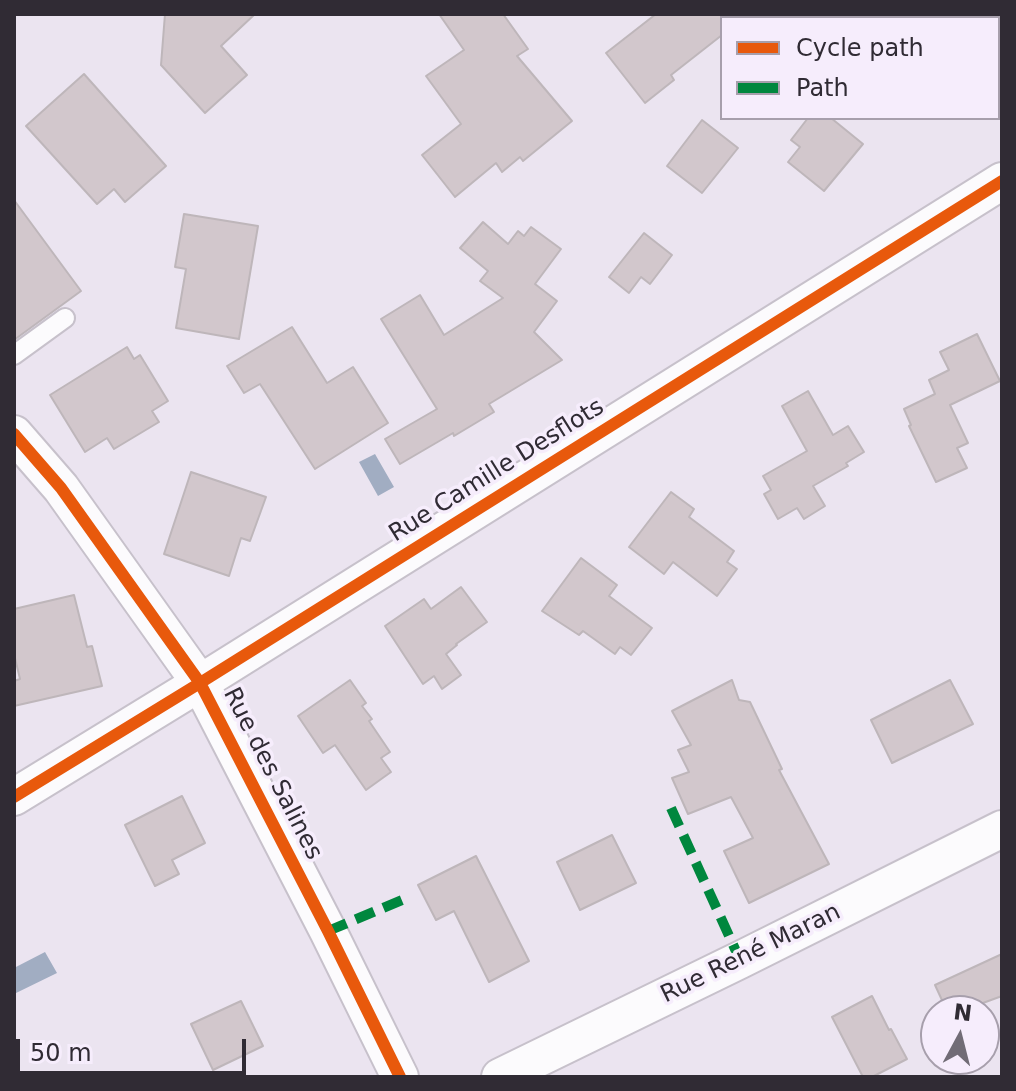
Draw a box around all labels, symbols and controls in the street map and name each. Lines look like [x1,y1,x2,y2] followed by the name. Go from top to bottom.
[720,16,1000,120] legend
[796,34,924,62] text: Cycle path
[796,74,849,102] text: Path
[384,393,610,549] street label: Rue Camille Desflots
[216,683,328,865] street label: Rue des Salines
[656,898,846,1010] street label: Rue René Maran
[920,995,1000,1075] north arrow
[952,999,973,1026] text: N
[20,1023,250,1073] scale bar
[30,1039,92,1067] text: 50 m

